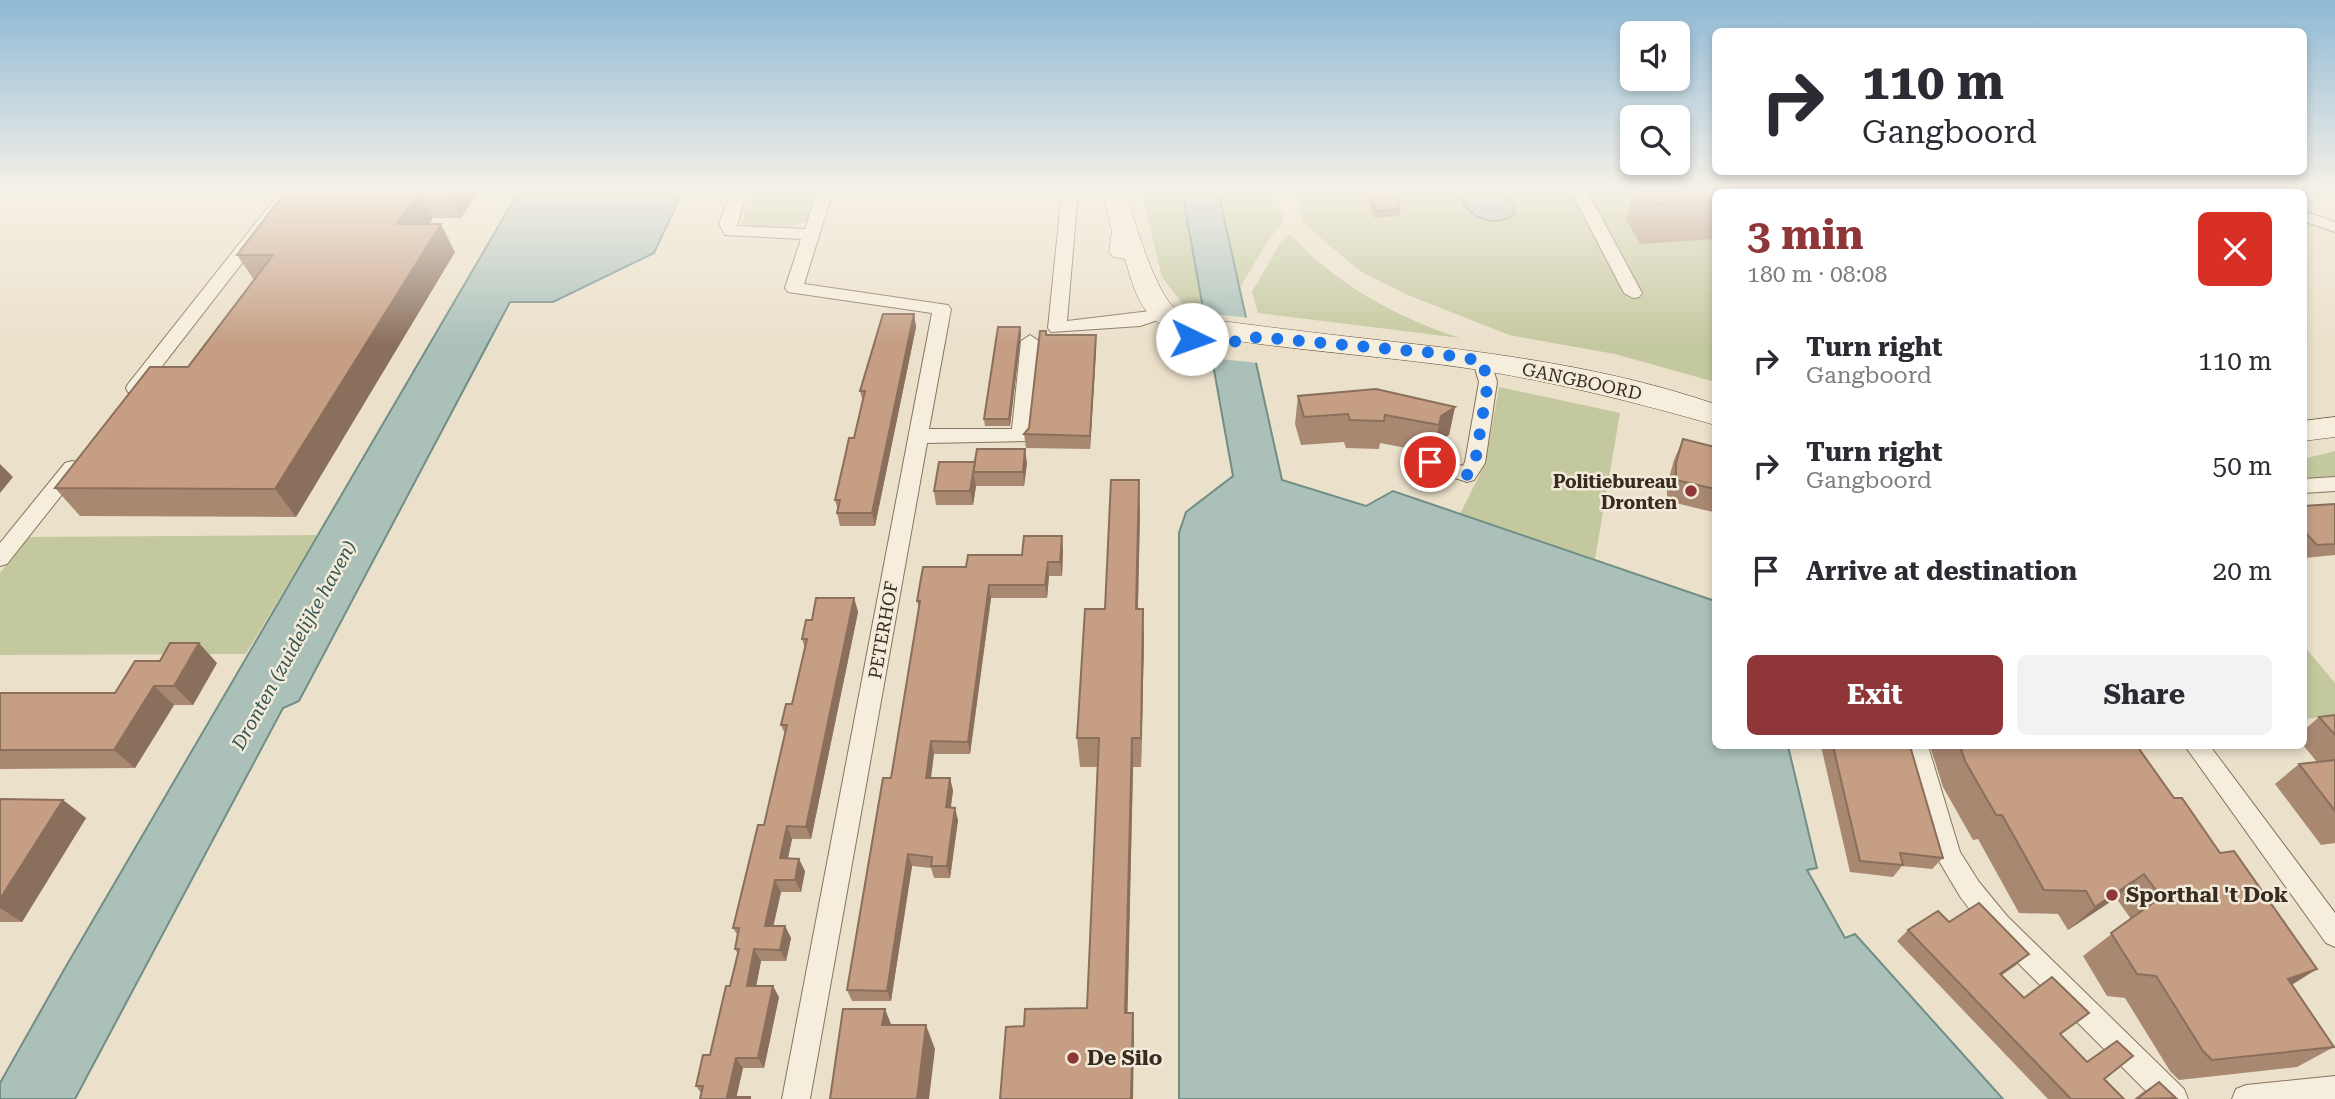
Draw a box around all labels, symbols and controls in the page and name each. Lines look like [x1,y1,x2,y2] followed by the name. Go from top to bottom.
[1620,21,1690,175] map controls
[1620,21,1690,91] button: sound
[1862,54,2004,111] text: 110 m
[1747,56,1838,147] icon: right
[1620,105,1690,175] button: search
[1862,113,2037,151] text: Gangboord
[1747,210,1864,259] text: 3 min
[2198,212,2272,286] button: close
[1747,261,1887,288] text: 180 m · 08:08
[1155,302,1229,376] position arrow
[1806,332,1942,362] text: Turn right
[1747,342,1785,380] icon: right
[2198,346,2272,376] text: 110 m
[1520,358,1644,404] street label: GANGBOORD
[1806,362,1932,389] text: Gangboord
[1400,432,1460,492] pin
[1806,437,1942,467] text: Turn right
[1411,443,1449,481] icon: arrive
[1747,447,1785,485] icon: right
[2213,451,2272,481] text: 50 m
[1806,467,1932,494] text: Gangboord
[1553,471,1677,513] place label: Politiebureau Dronten
[1683,483,1699,499] marker: Politiebureau Dronten
[226,536,361,755] water label: Dronten (zuidelijke haven)
[1747,552,1785,590] icon: arrive
[1806,556,2077,586] text: Arrive at destination
[2213,556,2272,586] text: 20 m
[864,579,902,681] street label: PETERHOF
[1747,655,2003,735] button: Exit
[2017,655,2272,735] button: Share
[2126,883,2289,907] place label: Sporthal 't Dok
[2104,887,2120,903] marker: Sporthal 't Dok
[1087,1046,1162,1070] place label: De Silo
[1065,1050,1081,1066] marker: De Silo

